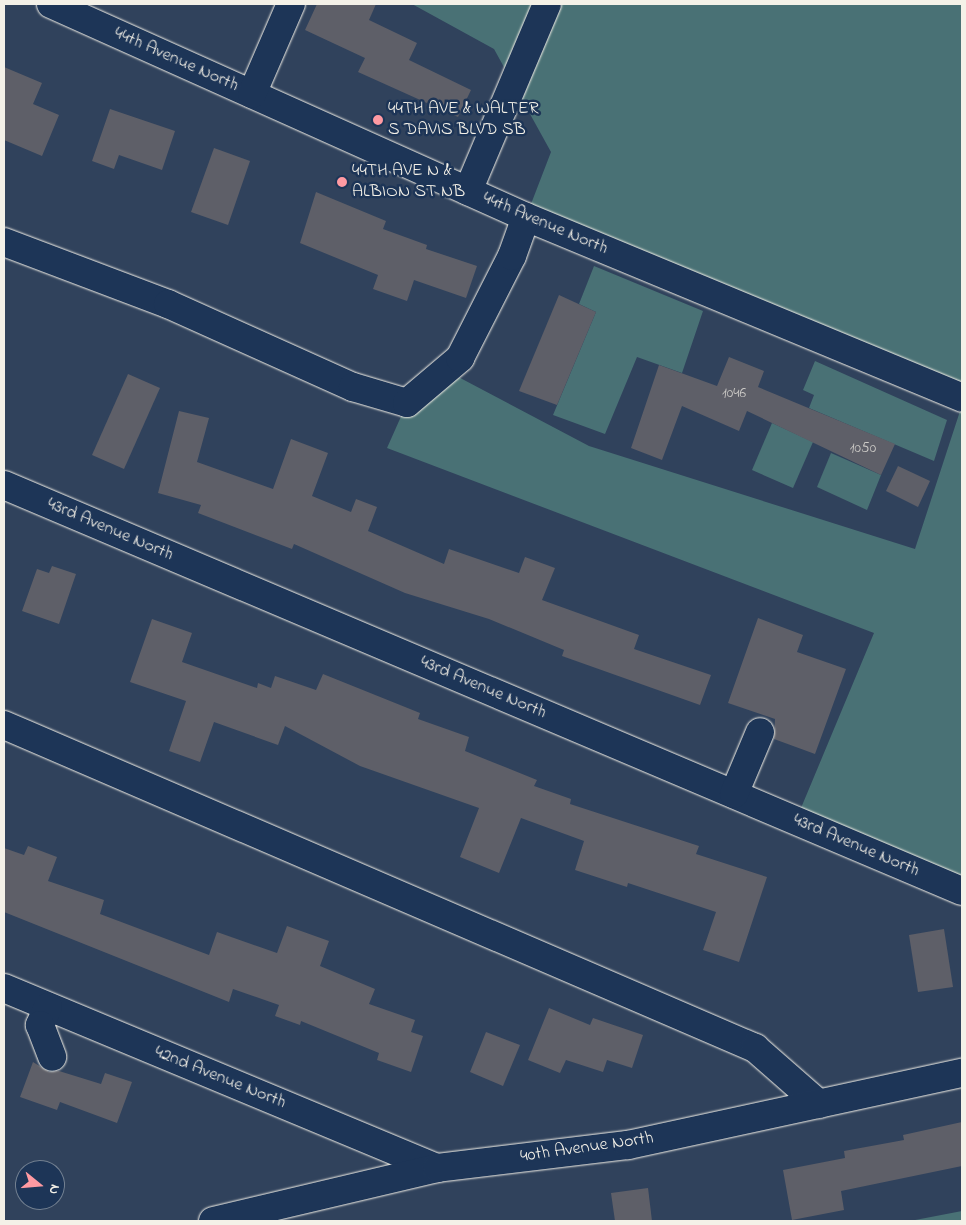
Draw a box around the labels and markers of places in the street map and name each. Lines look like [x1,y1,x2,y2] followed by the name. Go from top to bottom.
[388,99,539,142] place label: 44TH AVE & WALTER S DAVIS BLVD SB
[372,114,384,126] marker: 44TH AVE & WALTER S DAVIS BLVD SB
[352,161,465,203] place label: 44TH AVE N & ALBION ST NB
[336,176,348,188] marker: 44TH AVE N & ALBION ST NB

